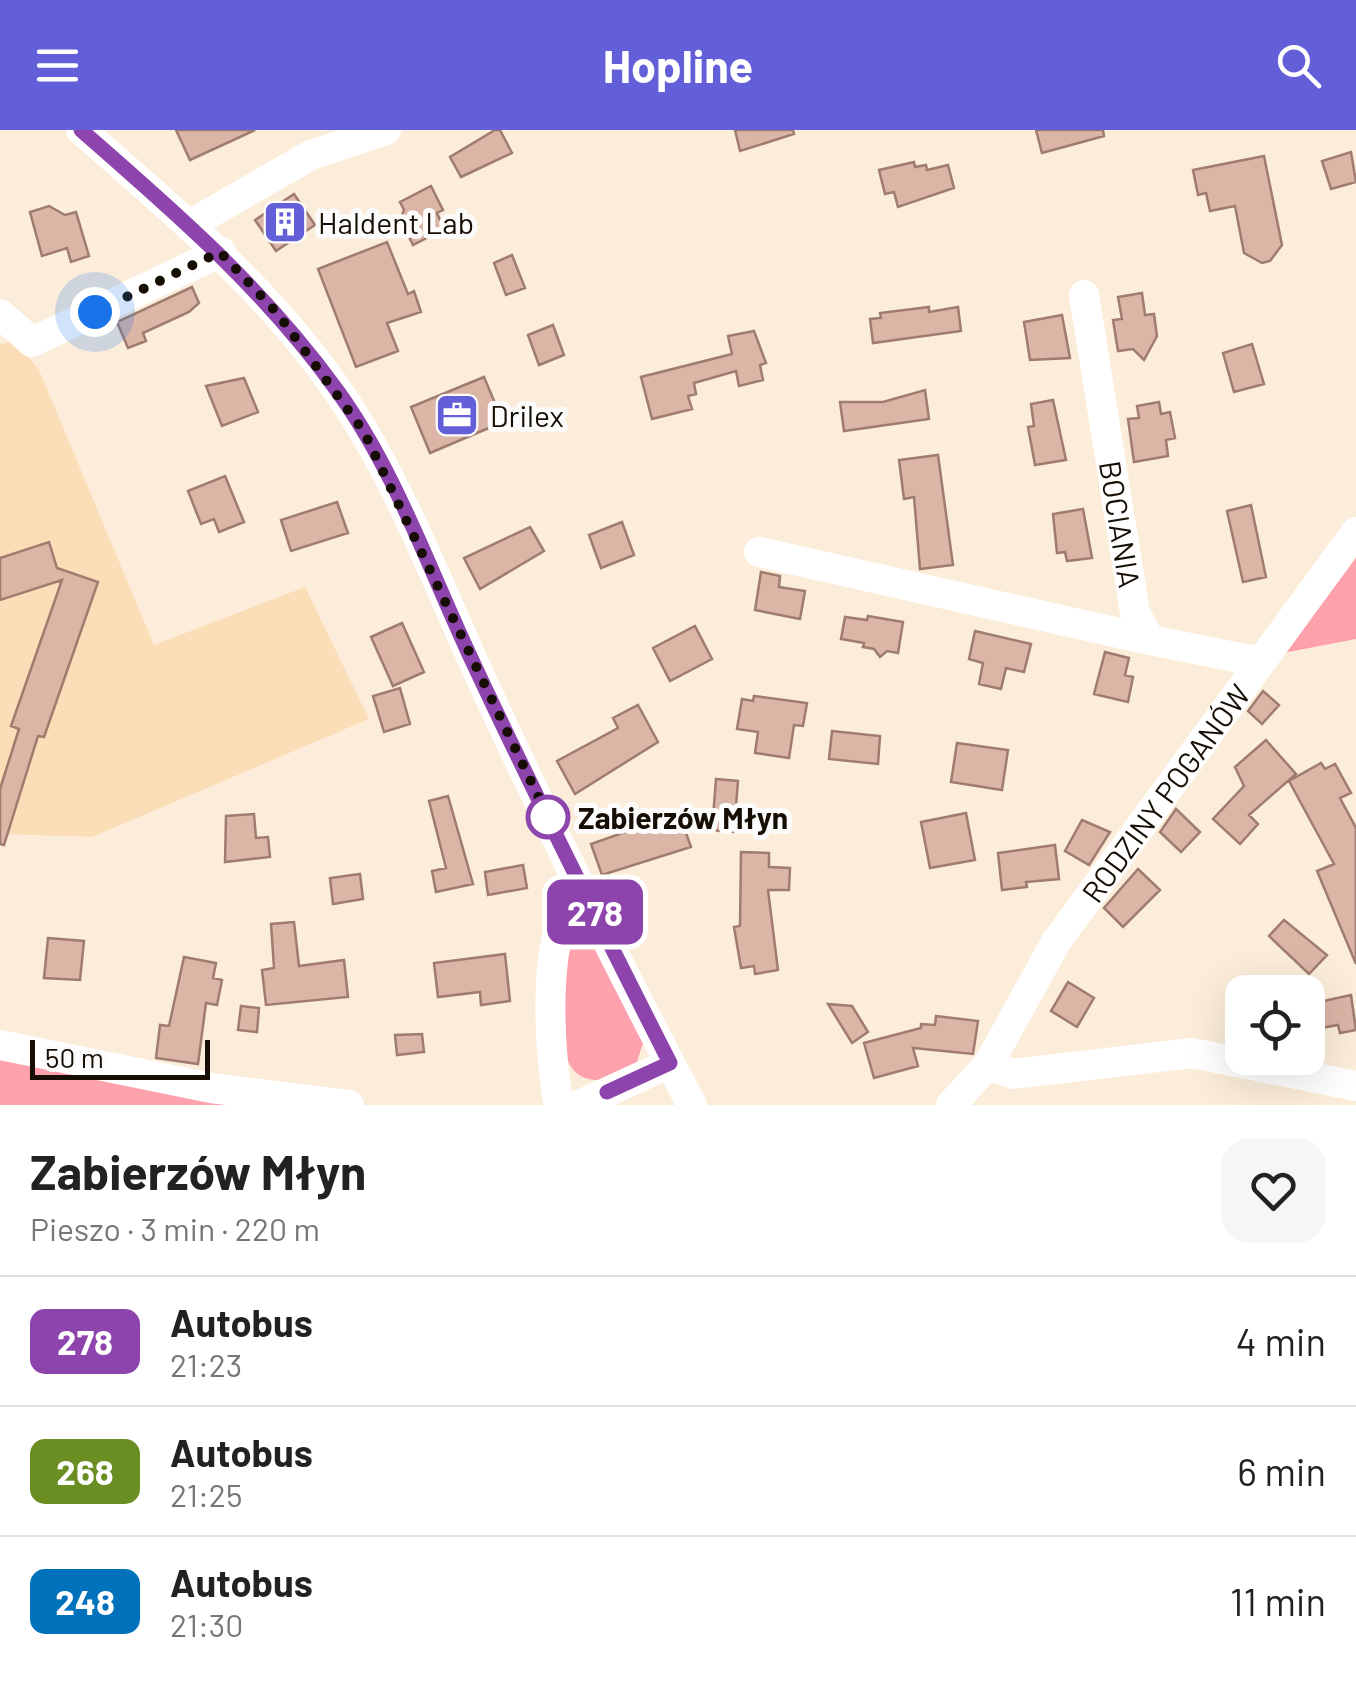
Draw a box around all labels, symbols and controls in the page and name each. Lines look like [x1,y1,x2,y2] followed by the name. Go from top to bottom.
[30,38,85,93] icon: menu
[603,38,753,92] text: Hopline
[1271,38,1326,93] icon: search
[262,199,308,245] building icon: Haldent Lab
[318,204,474,240] place label: Haldent Lab
[70,287,120,337] your location
[434,392,480,438] office icon: Drilex
[490,397,564,433] place label: Drilex
[1093,458,1149,590] street label: BOCIANIA
[1074,677,1257,909] street label: RODZINY POGANÓW
[527,796,569,838] marker: Zabierzów Młyn
[578,799,788,835] place label: Zabierzów Młyn
[538,880,652,944] line badge: 278
[567,891,623,933] text: 278
[1225,975,1325,1075] map controls
[1225,975,1325,1075] button: locate
[30,1035,210,1080] scale bar
[45,1040,104,1074] text: 50 m
[1221,1138,1326,1243] button: heart
[30,1142,366,1200] text: Zabierzów Młyn
[30,1209,320,1247] text: Pieszo · 3 min · 220 m
[170,1299,313,1345] text: Autobus
[1236,1318,1326,1364] text: 4 min
[57,1320,113,1362] text: 278
[170,1345,242,1383] text: 21:23
[170,1429,313,1475] text: Autobus
[1237,1448,1326,1494] text: 6 min
[56,1450,114,1492] text: 268
[170,1475,242,1513] text: 21:25
[170,1559,313,1605] text: Autobus
[1230,1578,1326,1624] text: 11 min
[55,1580,115,1622] text: 248
[170,1605,243,1643] text: 21:30

